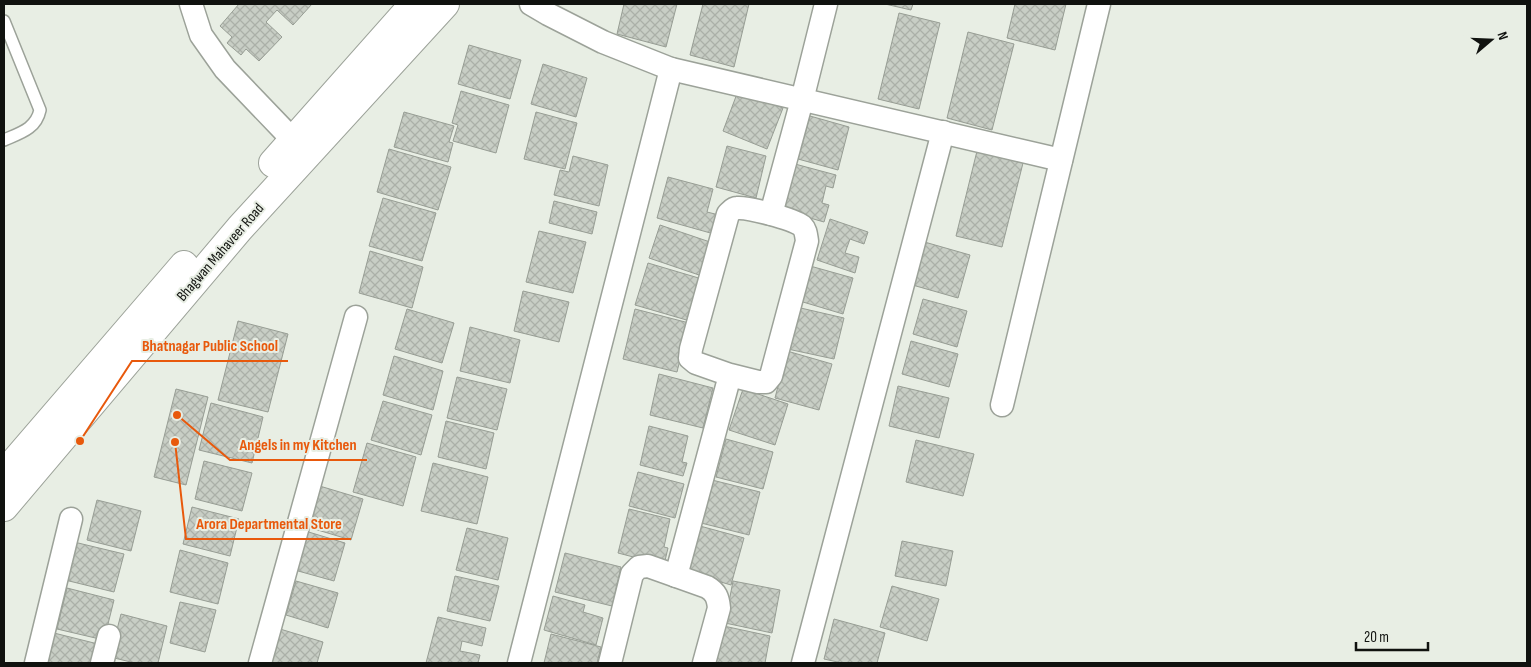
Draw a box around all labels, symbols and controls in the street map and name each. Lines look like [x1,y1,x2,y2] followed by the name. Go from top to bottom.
[1466,15,1516,65] north arrow
[1494,30,1512,42] text: N
[173,199,268,305] street label: Bhagwan Mahaveer Road
[132,330,288,361] callout: Bhatnagar Public School
[142,337,278,356] text: Bhatnagar Public School
[230,429,367,460] callout: Angels in my Kitchen
[238,436,357,455] text: Angels in my Kitchen
[186,508,351,539] callout: Arora Departmental Store
[195,515,342,534] text: Arora Departmental Store
[1356,620,1428,652] scale bar
[1364,628,1389,647] text: 20 m

